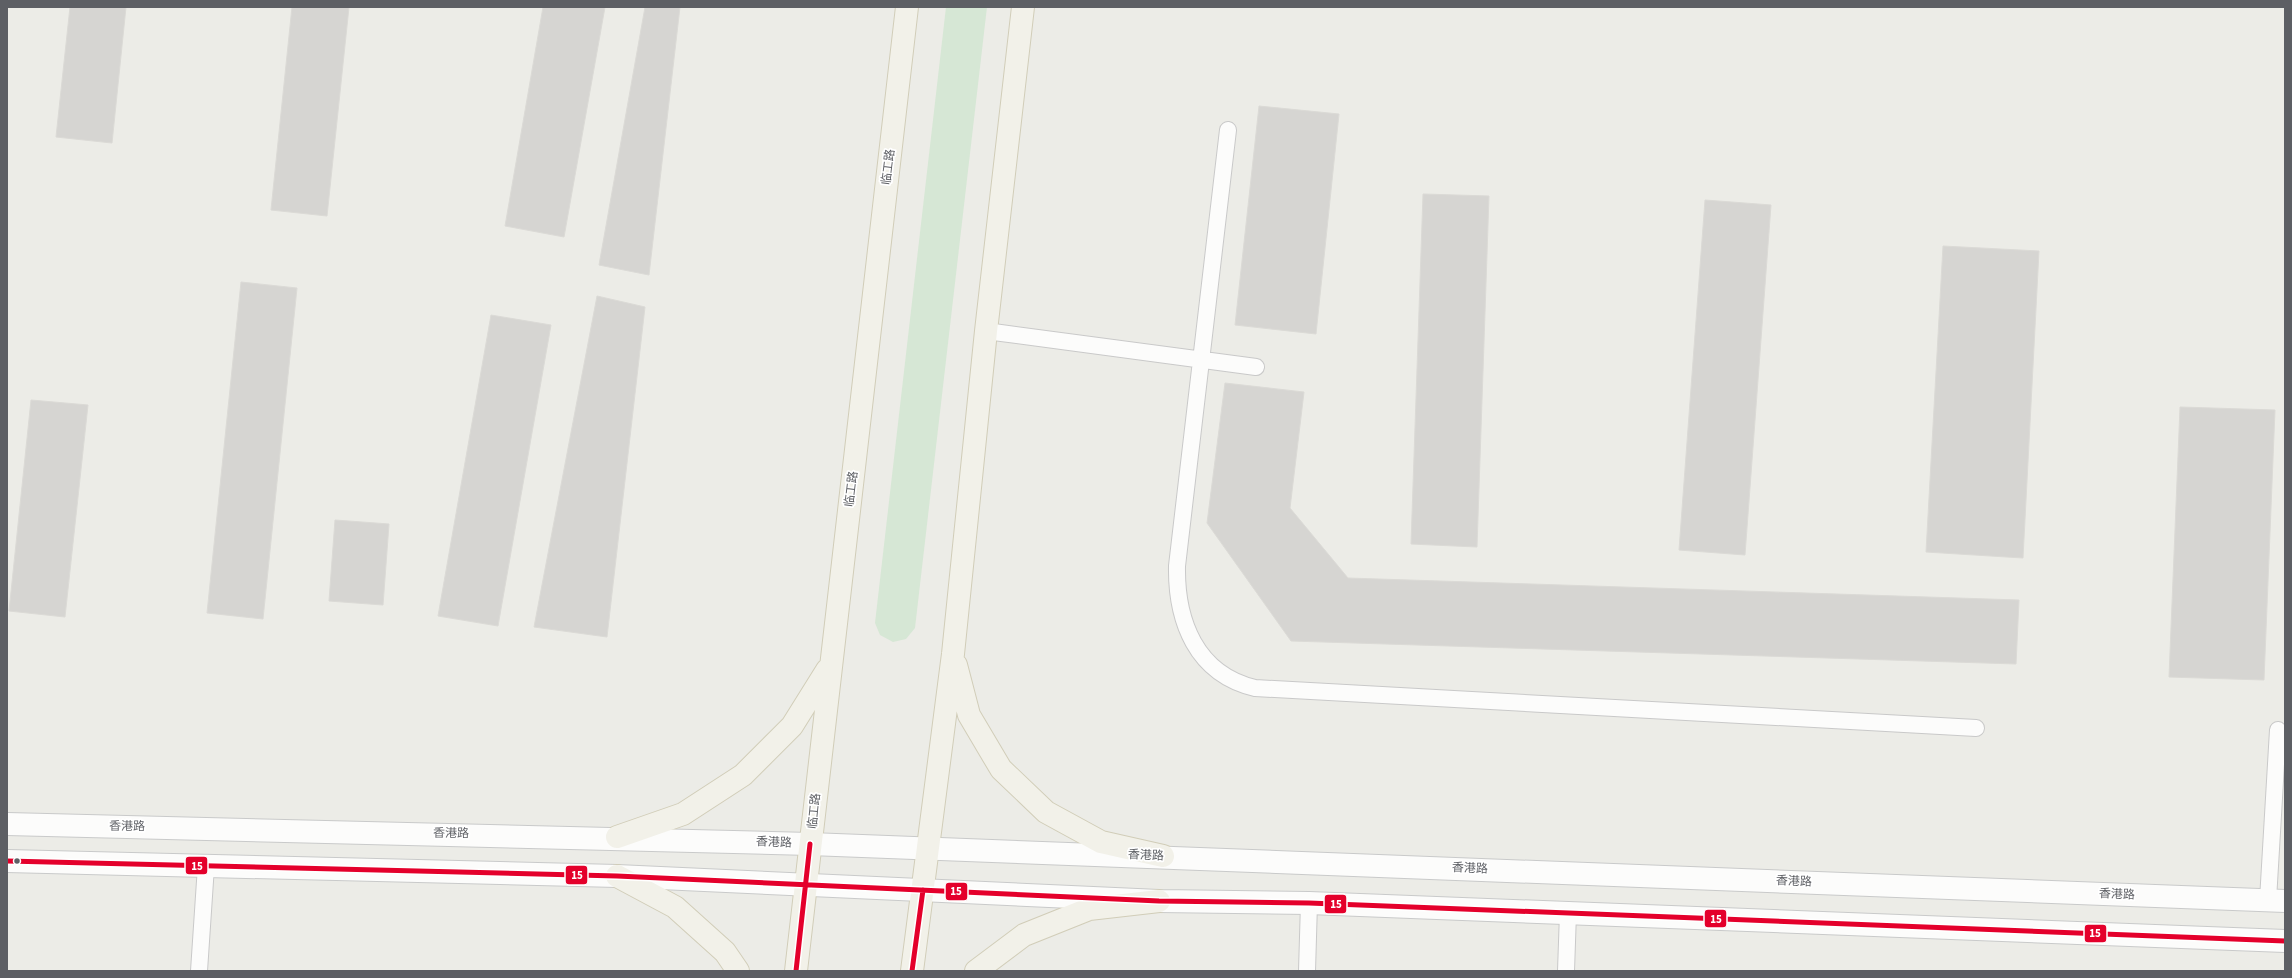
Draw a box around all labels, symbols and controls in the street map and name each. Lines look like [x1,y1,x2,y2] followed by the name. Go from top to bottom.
[878,148,899,186] street label: 临工路
[841,470,862,508] street label: 临工路
[804,792,825,830] street label: 临工路
[109,818,145,835] street label: 香港路
[433,825,469,842] street label: 香港路
[756,833,792,852] street label: 香港路
[1128,846,1164,865] street label: 香港路
[12,856,22,866] unlabelled marker
[185,856,208,875] line badge: 15
[191,859,203,874] text: 15
[1452,859,1488,878] street label: 香港路
[565,865,588,885] line badge: 15
[571,868,583,883] text: 15
[1776,872,1812,891] street label: 香港路
[945,882,968,901] line badge: 15
[950,884,962,899] text: 15
[2099,885,2135,904] street label: 香港路
[1324,894,1347,914] line badge: 15
[1330,897,1342,912] text: 15
[1704,909,1727,928] line badge: 15
[1710,912,1722,927] text: 15
[2084,924,2107,943] line badge: 15
[2089,926,2101,941] text: 15

